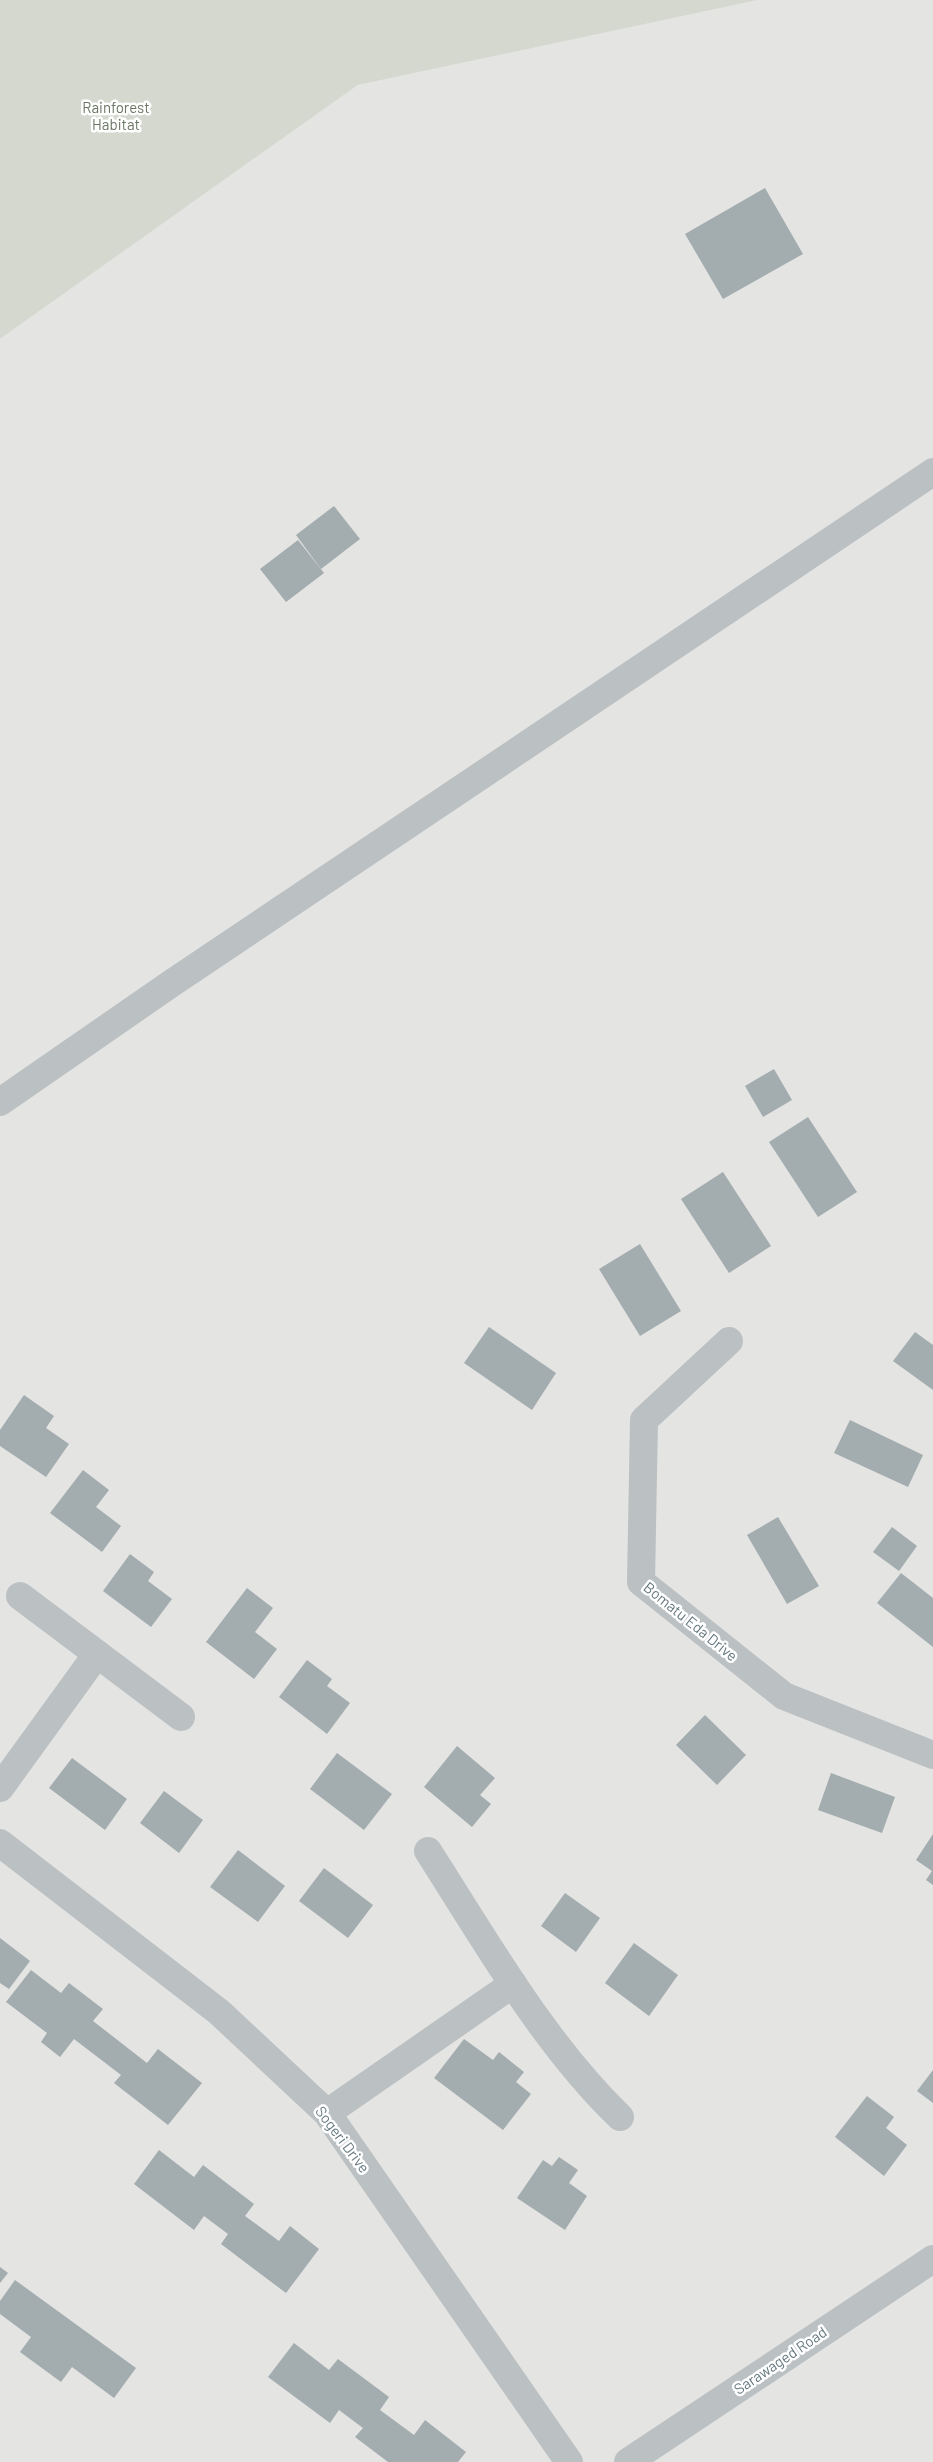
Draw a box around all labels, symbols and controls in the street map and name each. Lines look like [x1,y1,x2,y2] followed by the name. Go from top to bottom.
[82,98,150,133] park label: Rainforest Habitat
[640,1578,742,1664] street label: Bomatu Eda Drive
[312,2102,374,2176] street label: Sogeri Drive
[730,2322,830,2398] street label: Sarawaged Road

